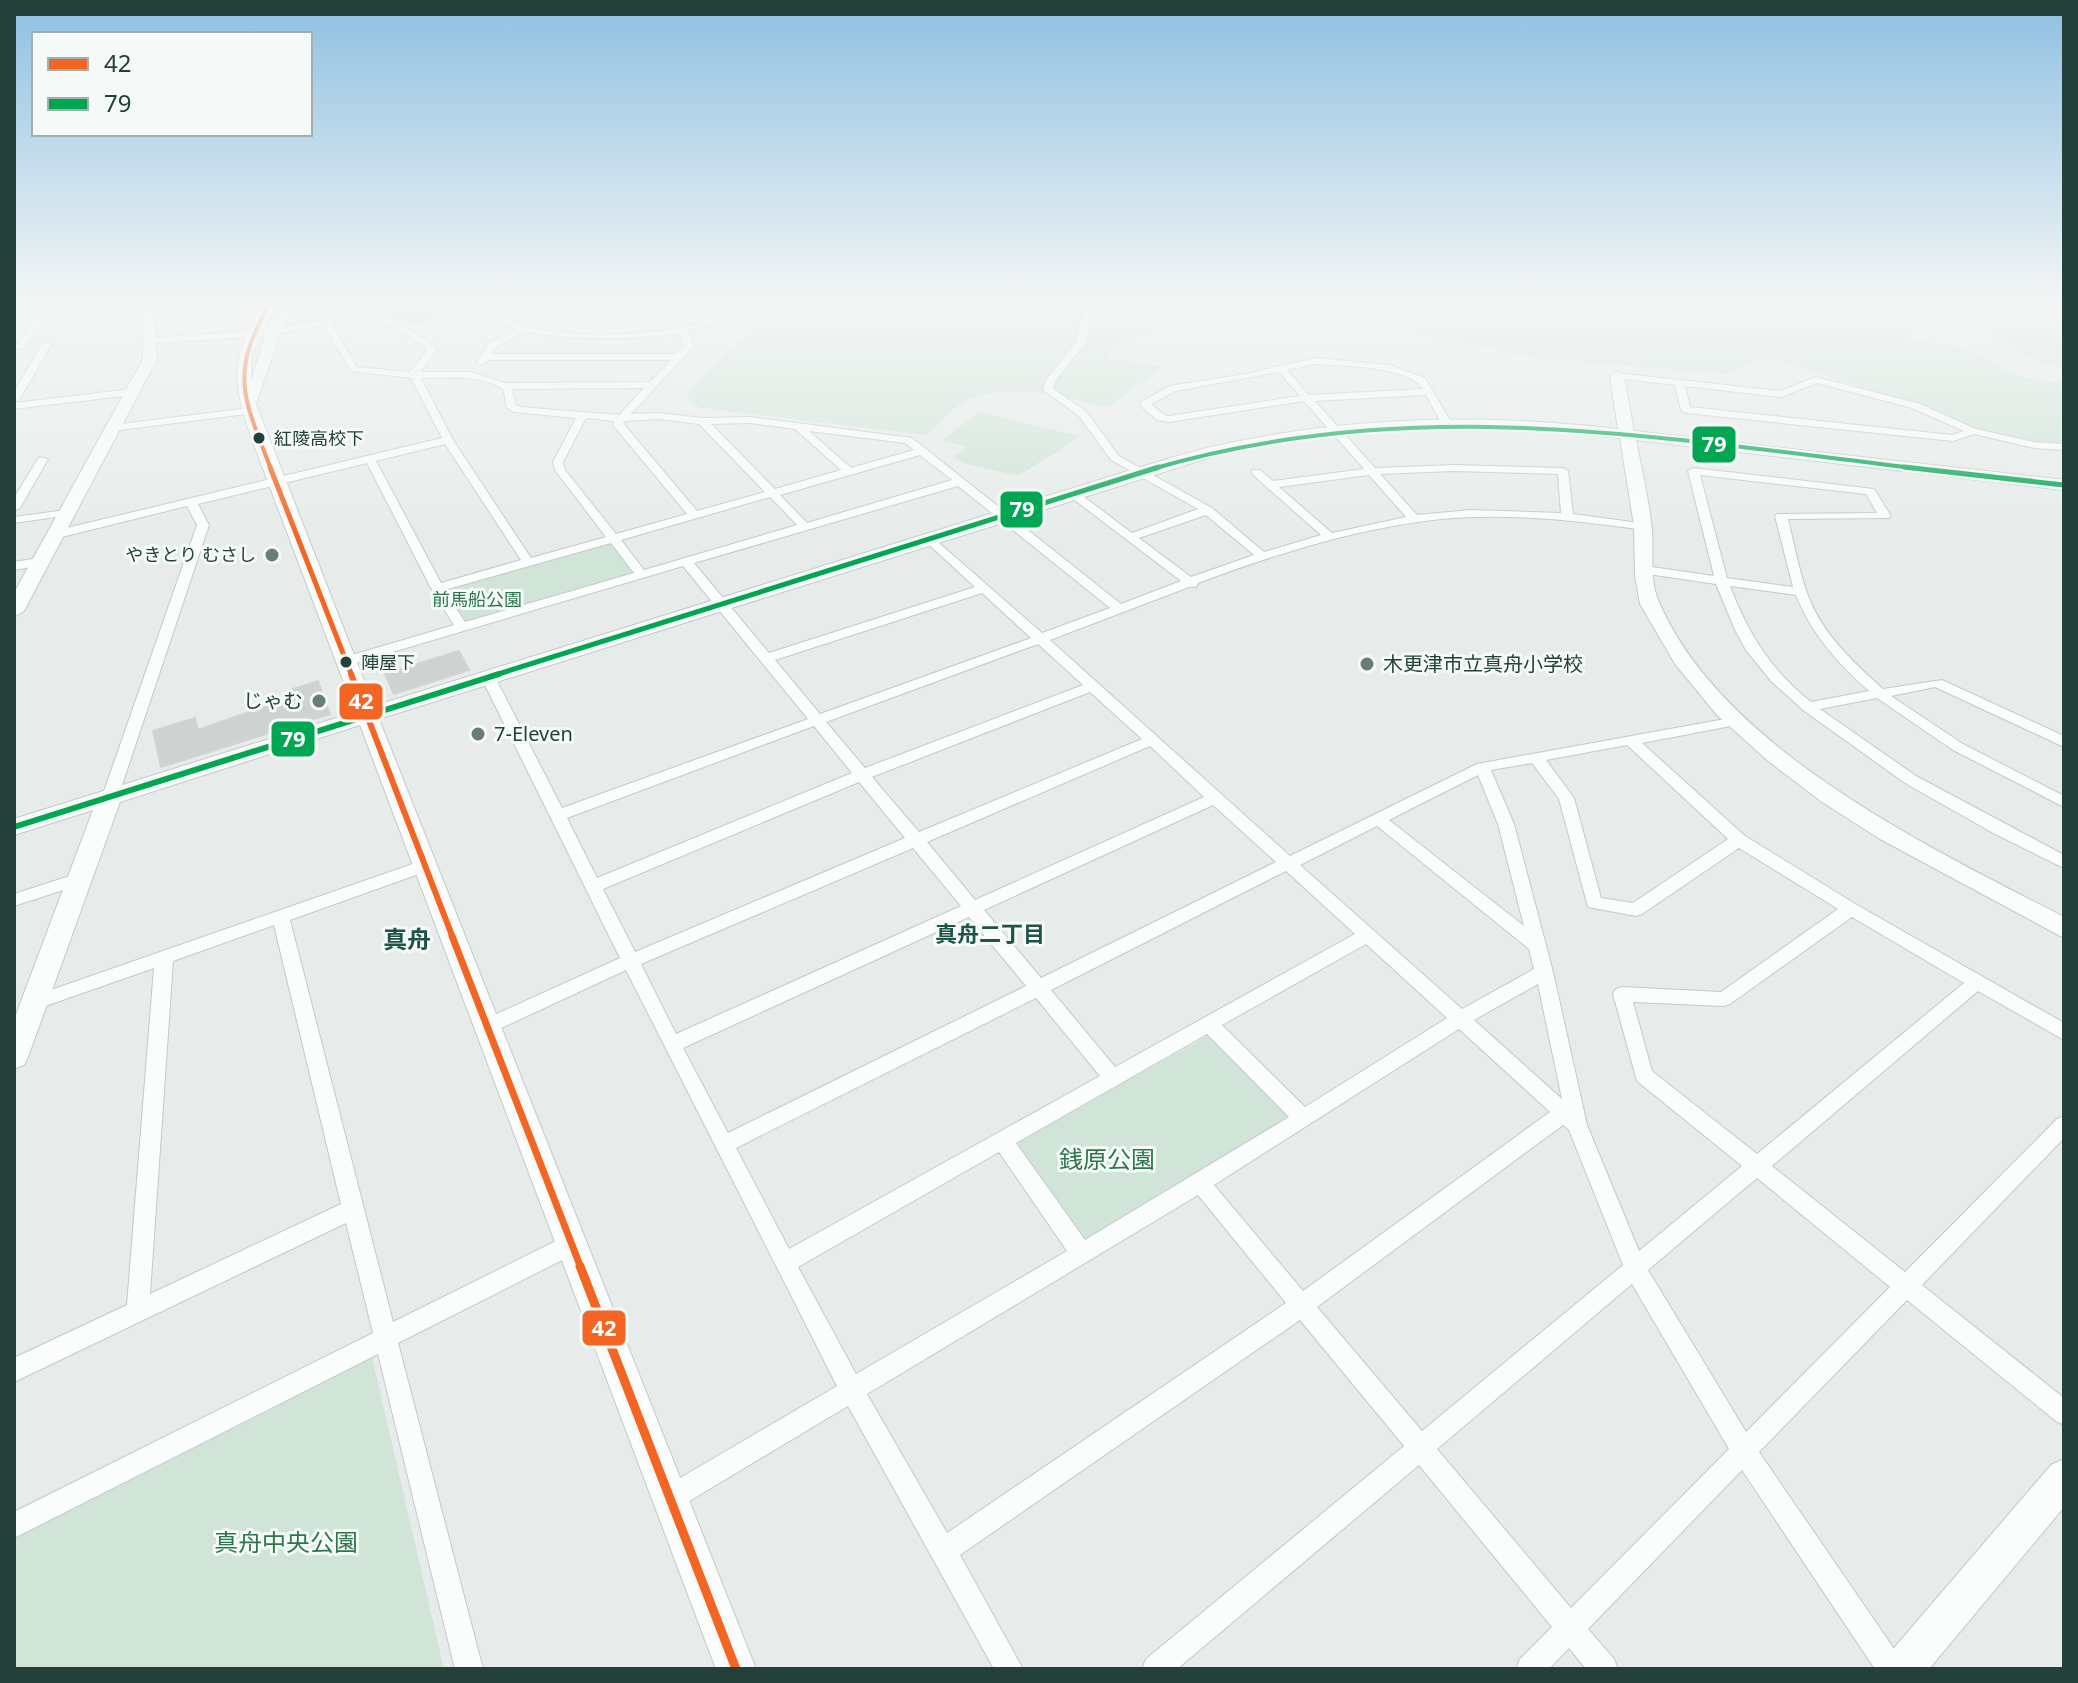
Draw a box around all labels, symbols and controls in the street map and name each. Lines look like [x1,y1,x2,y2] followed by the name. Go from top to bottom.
[32,32,312,136] legend
[104,46,131,79] text: 42
[104,86,131,119] text: 79
[1691,425,1737,464] line badge: 79
[274,426,364,450] place label: 紅陵高校下
[1701,428,1727,458] text: 79
[251,430,267,446] marker: 紅陵高校下
[999,490,1044,529] line badge: 79
[1009,493,1035,523] text: 79
[125,542,256,566] place label: やきとり むさし
[263,546,281,564] marker: やきとり むさし
[432,587,522,611] park label: 前馬船公園
[361,650,415,674] place label: 陣屋下
[1383,650,1583,677] place label: 木更津市立真舟小学校
[338,654,354,670] marker: 陣屋下
[1358,655,1376,673] marker: 木更津市立真舟小学校
[338,682,384,721] line badge: 42
[348,685,374,715] text: 42
[243,687,303,714] place label: じゃむ
[310,692,328,710] marker: じゃむ
[270,720,316,758] line badge: 79
[494,720,573,747] place label: 7-Eleven
[280,723,306,753] text: 79
[469,725,487,743] marker: 7-Eleven
[935,918,1045,948] district label: 真舟二丁目
[383,922,431,955] district label: 真舟
[1059,1142,1155,1175] park label: 銭原公園
[581,1309,627,1347] line badge: 42
[591,1312,617,1342] text: 42
[214,1525,358,1558] park label: 真舟中央公園

